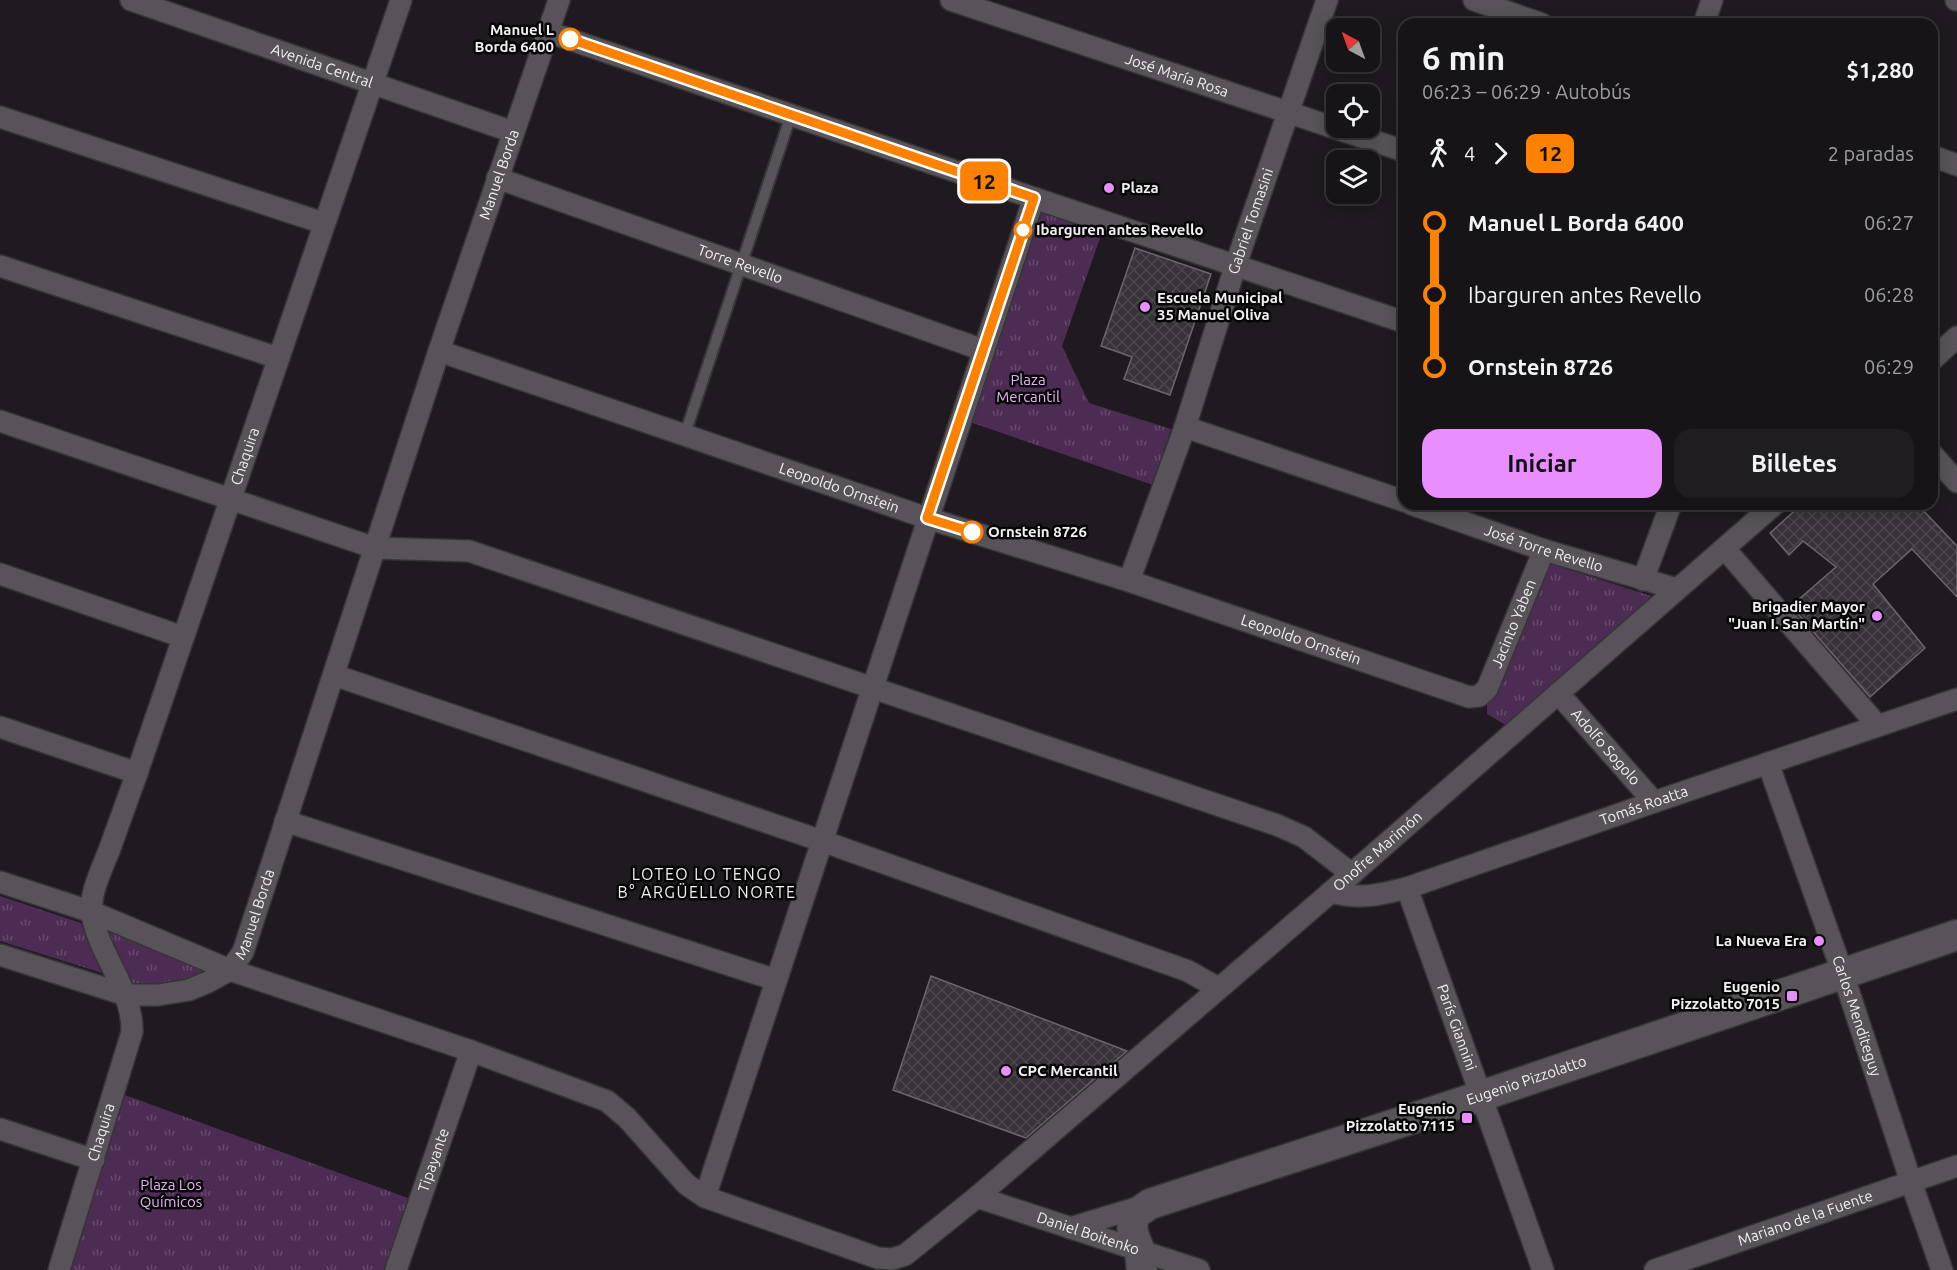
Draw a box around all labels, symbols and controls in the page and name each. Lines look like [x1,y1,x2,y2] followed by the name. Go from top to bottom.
[1326,18,1380,72] north arrow
[1326,18,1380,204] map controls
[474,21,554,55] place label: Manuel L Borda 6400
[559,28,581,50] marker: Manuel L Borda 6400
[1422,39,1505,76] text: 6 min
[269,40,375,91] street label: Avenida Central
[1123,50,1231,100] street label: José María Rosa
[1847,57,1914,82] text: $1,280
[1422,80,1631,103] text: 06:23 – 06:29 · Autobús
[1326,84,1380,138] button: locate
[476,127,522,222] street label: Manuel Borda
[1422,137,1455,170] icon: walk
[1484,137,1517,170] icon: forward
[1538,141,1562,165] text: 12
[1464,142,1475,165] text: 4
[1828,142,1914,165] text: 2 paradas
[1326,150,1380,204] button: layers
[957,162,1011,201] line badge: 12
[1224,166,1276,276] street label: Gabriel Tomasini
[972,169,996,193] text: 12
[1121,179,1159,196] place label: Plaza
[1102,181,1116,195] marker: Plaza
[1468,210,1684,235] text: Manuel L Borda 6400
[1864,211,1914,234] text: 06:27
[1014,221,1032,239] marker: Ibarguren antes Revello
[1036,221,1204,238] place label: Ibarguren antes Revello
[695,241,785,287] street label: Torre Revello
[1468,282,1702,307] text: Ibarguren antes Revello
[1864,283,1914,306] text: 06:28
[1157,289,1283,323] place label: Escuela Municipal 35 Manuel Oliva
[1138,300,1152,314] marker: Escuela Municipal 35 Manuel Oliva
[1468,354,1613,379] text: Ornstein 8726
[1864,355,1914,378] text: 06:29
[996,371,1060,405] park label: Plaza Mercantil
[227,425,262,487] street label: Chaquira
[1422,429,1662,498] button: Iniciar
[1674,429,1914,498] button: Billetes
[777,459,902,516] street label: Leopoldo Ornstein
[961,521,983,543] marker: Ornstein 8726
[1482,521,1605,575] street label: José Torre Revello
[988,523,1087,540] place label: Ornstein 8726
[1488,577,1539,670] street label: Jacinto Yaben
[1728,598,1866,632] place label: Brigadier Mayor "Juan I. San Martín"
[1870,609,1884,623] marker: Brigadier Mayor "Juan I. San Martín"
[1239,611,1363,668] street label: Leopoldo Ornstein
[1568,705,1644,788] street label: Adolfo Sogolo
[1597,782,1690,828] street label: Tomás Roatta
[1329,808,1425,894] street label: Onofre Marimón
[618,865,796,901] district label: LOTEO LO TENGO B° ARGÜELLO NORTE
[231,867,277,963] street label: Manuel Borda
[1716,932,1807,949] place label: La Nueva Era
[1812,934,1826,948] marker: La Nueva Era
[1829,953,1885,1078] street label: Carlos Menditeguy
[1671,978,1780,1012] place label: Eugenio Pizzolatto 7015
[1434,982,1480,1073] street label: París Giannini
[1785,989,1799,1003] marker: Eugenio Pizzolatto 7015
[1464,1052,1589,1108] street label: Eugenio Pizzolatto
[1018,1062,1118,1079] place label: CPC Mercantil
[999,1064,1013,1078] marker: CPC Mercantil
[1346,1100,1455,1134] place label: Eugenio Pizzolatto 7115
[84,1101,118,1163] street label: Chaquira
[1460,1111,1474,1125] marker: Eugenio Pizzolatto 7115
[414,1126,452,1194] street label: Tipayante
[140,1176,202,1210] park label: Plaza Los Químicos
[1736,1187,1875,1249] street label: Mariano de la Fuente
[1035,1208,1142,1258] street label: Daniel Boitenko

